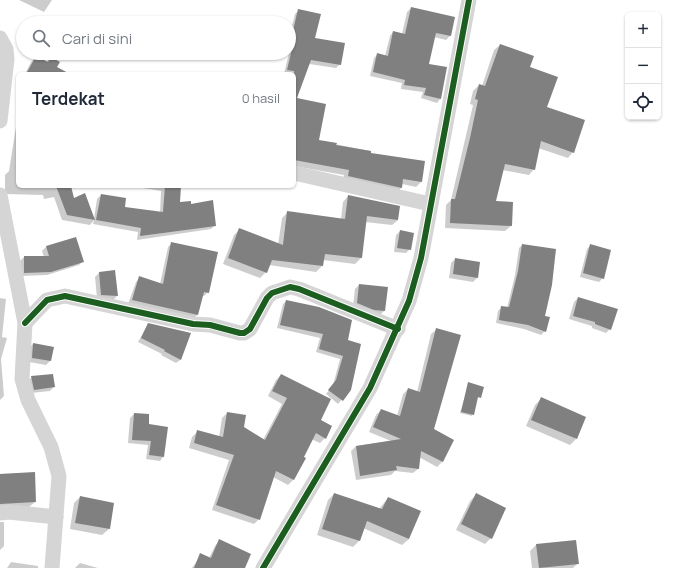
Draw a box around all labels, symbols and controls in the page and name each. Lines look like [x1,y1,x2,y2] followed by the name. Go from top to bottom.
[625,12,661,120] map controls
[625,12,661,48] button: +
[16,16,296,60] search box
[30,27,52,49] icon: search
[62,28,132,49] text: Cari di sini
[625,48,661,84] button: −
[625,84,661,120] button: locate
[32,87,105,110] text: Terdekat
[242,89,280,107] text: 0 hasil

